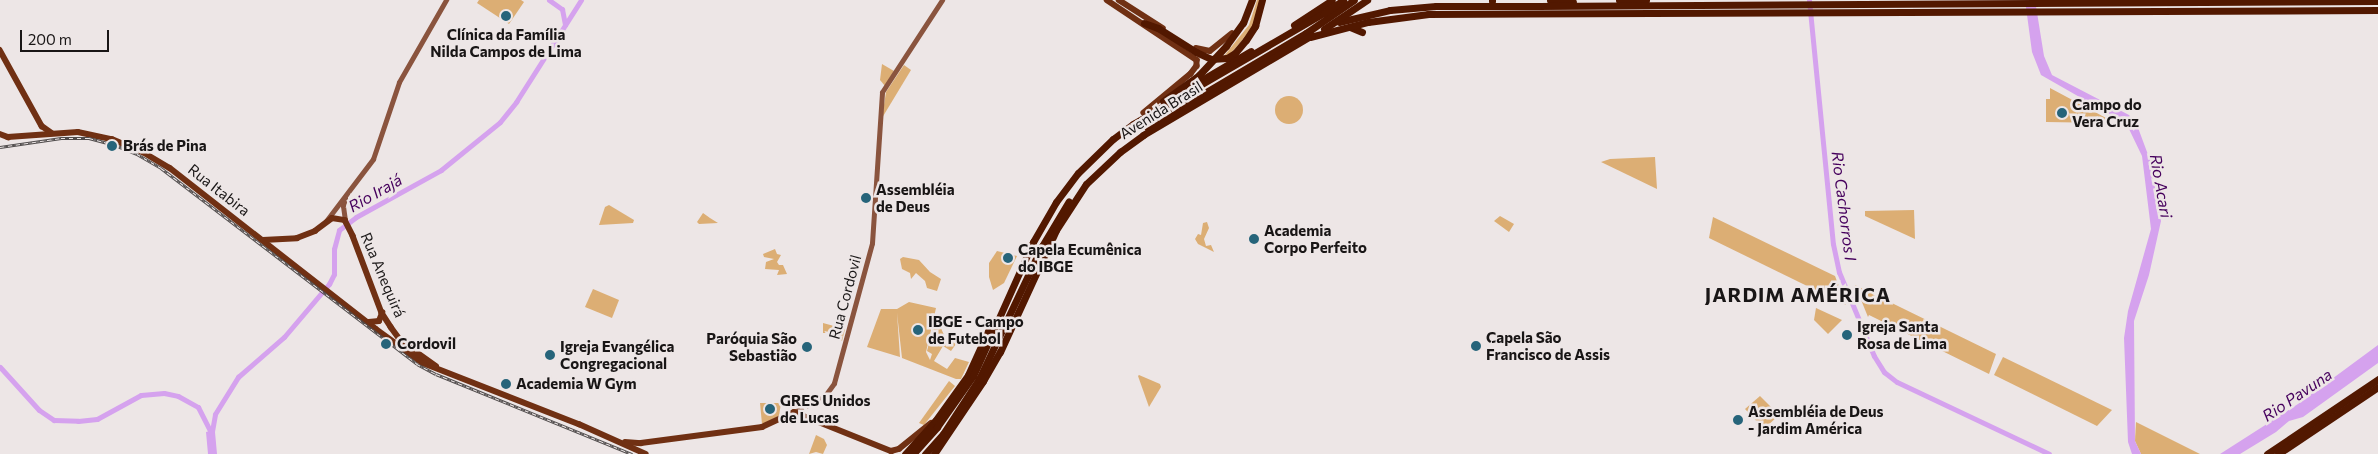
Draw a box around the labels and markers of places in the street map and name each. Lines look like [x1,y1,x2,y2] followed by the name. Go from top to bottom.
[499,9,513,23] marker: Clínica da Família Nilda Campos de Lima
[430,25,582,60] place label: Clínica da Família Nilda Campos de Lima
[2072,95,2142,130] place label: Campo do Vera Cruz
[2056,107,2068,119] marker: Campo do Vera Cruz
[123,137,207,155] place label: Brás de Pina
[105,139,119,153] marker: Brás de Pina
[876,180,955,215] place label: Assembléia de Deus
[860,192,872,204] marker: Assembléia de Deus
[1264,221,1367,256] place label: Academia Corpo Perfeito
[1248,233,1260,245] marker: Academia Corpo Perfeito
[1018,240,1142,275] place label: Capela Ecumênica do IBGE
[1002,252,1014,264] marker: Capela Ecumênica do IBGE
[928,312,1024,347] place label: IBGE - Campo de Futebol
[1857,317,1947,352] place label: Igreja Santa Rosa de Lima
[912,324,924,336] marker: IBGE - Campo de Futebol
[1486,328,1610,363] place label: Capela São Francisco de Assis
[706,329,797,364] place label: Paróquia São Sebastião
[1841,329,1853,341] marker: Igreja Santa Rosa de Lima
[397,335,456,353] place label: Cordovil
[379,337,393,351] marker: Cordovil
[560,337,674,372] place label: Igreja Evangélica Congregacional
[1470,340,1482,352] marker: Capela São Francisco de Assis
[801,341,813,353] marker: Paróquia São Sebastião
[544,349,556,361] marker: Igreja Evangélica Congregacional
[516,375,637,393] place label: Academia W Gym
[500,378,512,390] marker: Academia W Gym
[780,391,870,426] place label: GRES Unidos de Lucas
[1748,402,1884,437] place label: Assembléia de Deus - Jardim América
[764,403,776,415] marker: GRES Unidos de Lucas
[1732,414,1744,426] marker: Assembléia de Deus - Jardim América

